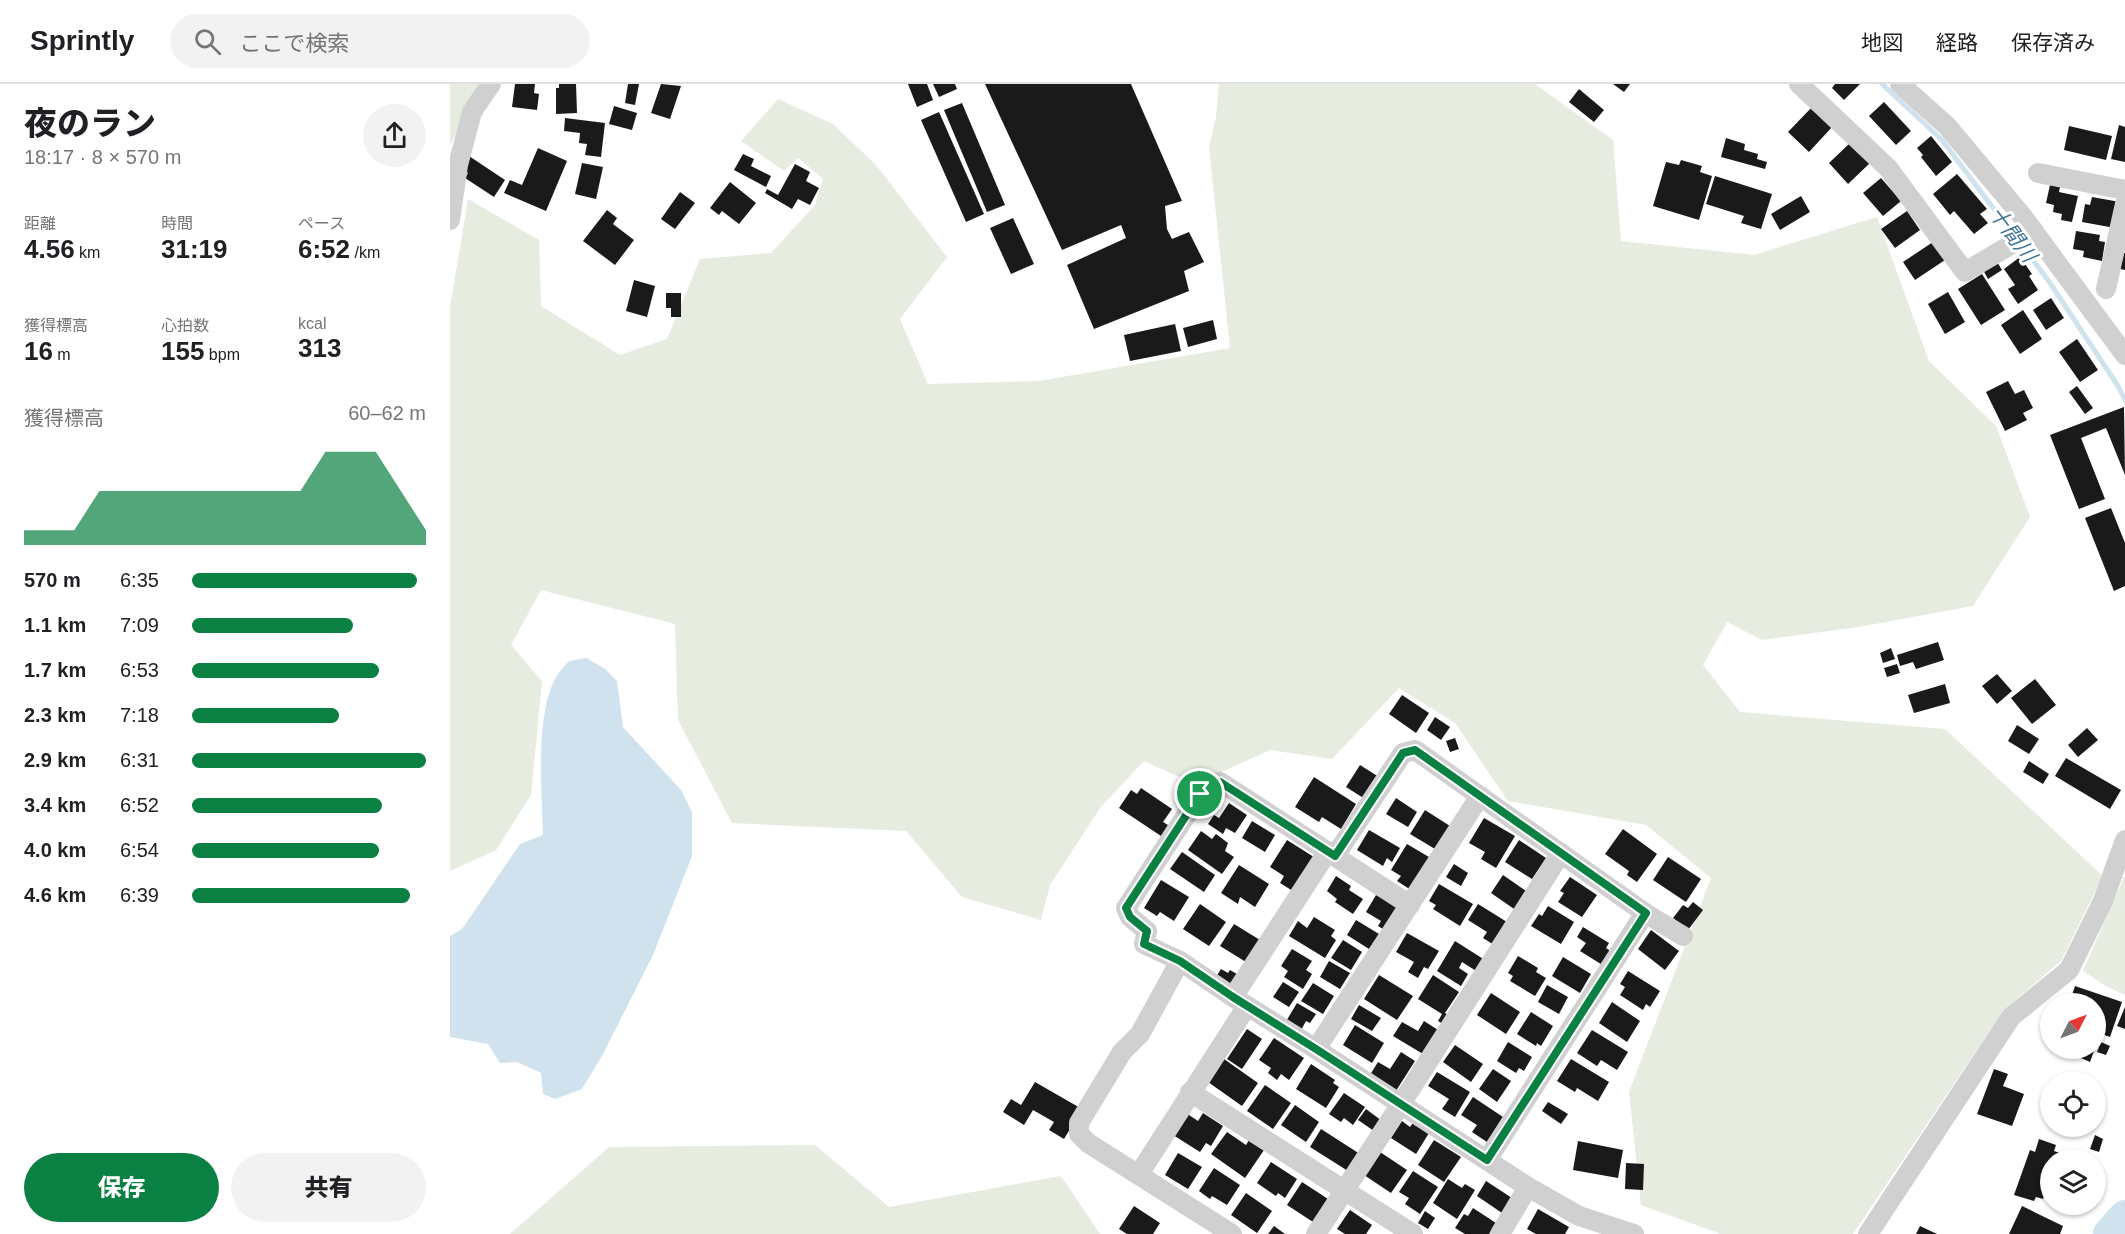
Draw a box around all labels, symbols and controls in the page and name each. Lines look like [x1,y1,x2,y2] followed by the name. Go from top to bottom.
[170,14,590,68] search box
[30,25,134,56] text: Sprintly
[191,25,224,58] icon: search
[239,31,349,56] text: ここで検索
[1861,31,1903,54] text: 地図
[1936,31,1978,54] text: 経路
[2011,31,2095,54] text: 保存済み
[363,104,426,167] button: share
[24,105,156,142] text: 夜のラン
[24,146,181,168] text: 18:17 · 8 × 570 m
[1985,202,2042,268] water label: 十間川
[24,215,56,232] text: 距離
[161,215,193,232] text: 時間
[298,215,345,232] text: ペース
[24,234,75,264] text: 4.56
[161,234,228,264] text: 31:19
[298,234,350,264] text: 6:52
[75,244,100,261] text: km
[350,244,380,261] text: /km
[298,315,326,332] text: kcal
[24,317,88,334] text: 獲得標高
[161,317,209,334] text: 心拍数
[298,333,341,363] text: 313
[24,336,53,366] text: 16
[161,336,204,366] text: 155
[53,346,71,363] text: m
[204,346,240,363] text: bpm
[348,402,426,424] text: 60–62 m
[24,407,104,429] text: 獲得標高
[24,569,81,591] text: 570 m
[120,569,159,591] text: 6:35
[24,614,86,636] text: 1.1 km
[120,614,159,636] text: 7:09
[24,659,86,681] text: 1.7 km
[120,659,159,681] text: 6:53
[24,704,86,726] text: 2.3 km
[120,704,159,726] text: 7:18
[24,749,86,771] text: 2.9 km
[120,749,159,771] text: 6:31
[1174,768,1225,819] pin
[1183,777,1216,810] icon: arrive
[24,794,86,816] text: 3.4 km
[120,794,159,816] text: 6:52
[24,839,86,861] text: 4.0 km
[120,839,159,861] text: 6:54
[24,884,86,906] text: 4.6 km
[120,884,159,906] text: 6:39
[2040,993,2106,1059] north arrow
[2040,993,2106,1215] map controls
[2040,1071,2106,1137] button: locate
[2040,1149,2106,1215] button: layers
[24,1153,219,1222] button: 保存
[231,1153,426,1222] button: 共有

